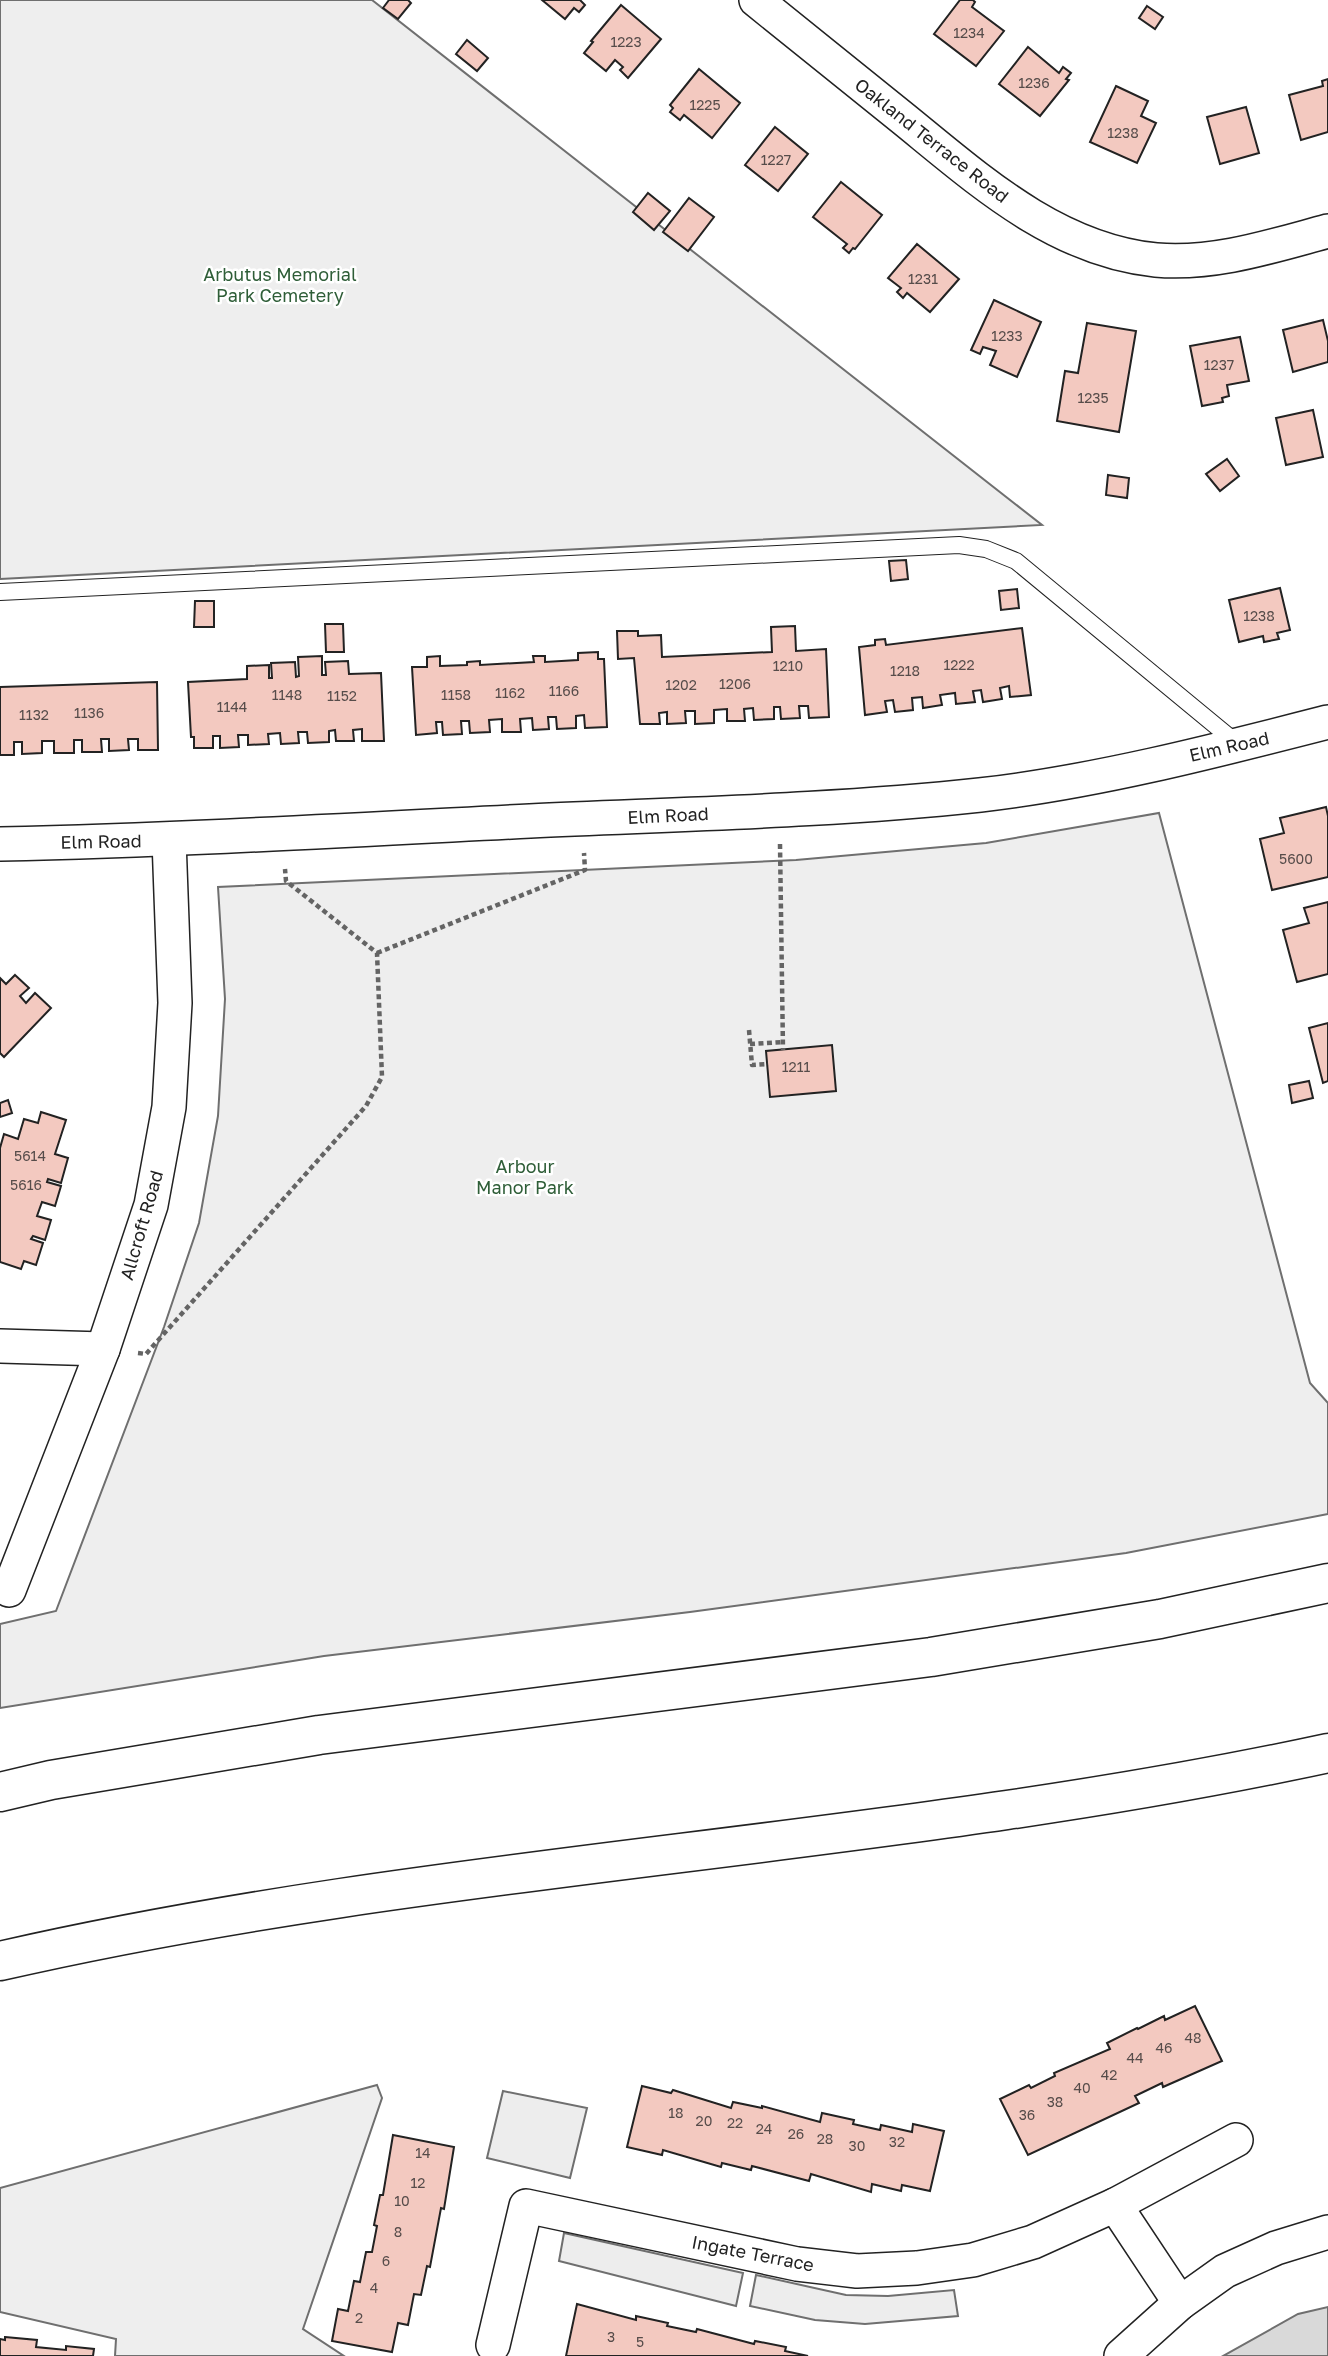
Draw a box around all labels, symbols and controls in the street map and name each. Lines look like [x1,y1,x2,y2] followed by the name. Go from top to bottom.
[953,24,985,41] house number: 1234
[610,33,642,50] house number: 1223
[851,73,1013,207] street label: Oakland Terrace Road
[1018,74,1050,91] house number: 1236
[689,96,721,113] house number: 1225
[1107,124,1139,141] house number: 1238
[761,151,791,168] house number: 1227
[203,263,357,306] park label: Arbutus Memorial Park Cemetery
[908,270,938,287] house number: 1231
[991,327,1023,344] house number: 1233
[1204,356,1234,373] house number: 1237
[1077,389,1109,406] house number: 1235
[1243,607,1275,624] house number: 1238
[943,656,975,673] house number: 1222
[773,657,803,674] house number: 1210
[890,662,920,679] house number: 1218
[719,675,751,692] house number: 1206
[665,676,697,693] house number: 1202
[549,682,579,699] house number: 1166
[495,684,525,701] house number: 1162
[272,686,302,703] house number: 1148
[441,686,471,703] house number: 1158
[327,687,357,704] house number: 1152
[217,698,247,715] house number: 1144
[74,704,104,721] house number: 1136
[19,706,49,723] house number: 1132
[1187,726,1271,766] street label: Elm Road
[627,802,709,828] street label: Elm Road
[60,829,142,853] street label: Elm Road
[1279,850,1313,867] house number: 5600
[782,1058,810,1075] house number: 1211
[14,1147,46,1164] house number: 5614
[476,1155,574,1198] park label: Arbour Manor Park
[115,1168,167,1282] street label: Allcroft Road
[10,1176,42,1193] house number: 5616
[1184,2029,1202,2046] house number: 48
[1155,2039,1173,2056] house number: 46
[1126,2049,1144,2066] house number: 44
[1101,2066,1117,2083] house number: 42
[1073,2079,1091,2096] house number: 40
[1047,2093,1063,2110] house number: 38
[668,2104,684,2121] house number: 18
[1019,2106,1035,2123] house number: 36
[696,2112,712,2129] house number: 20
[727,2114,743,2131] house number: 22
[756,2120,772,2137] house number: 24
[788,2125,804,2142] house number: 26
[817,2130,833,2147] house number: 28
[889,2133,905,2150] house number: 32
[849,2137,865,2154] house number: 30
[415,2144,431,2161] house number: 14
[411,2174,425,2191] house number: 12
[394,2192,410,2209] house number: 10
[394,2223,402,2240] house number: 8
[690,2230,816,2276] street label: Ingate Terrace
[382,2252,390,2269] house number: 6
[370,2279,378,2296] house number: 4
[355,2309,363,2326] house number: 2
[607,2328,615,2345] house number: 3
[636,2333,644,2350] house number: 5

